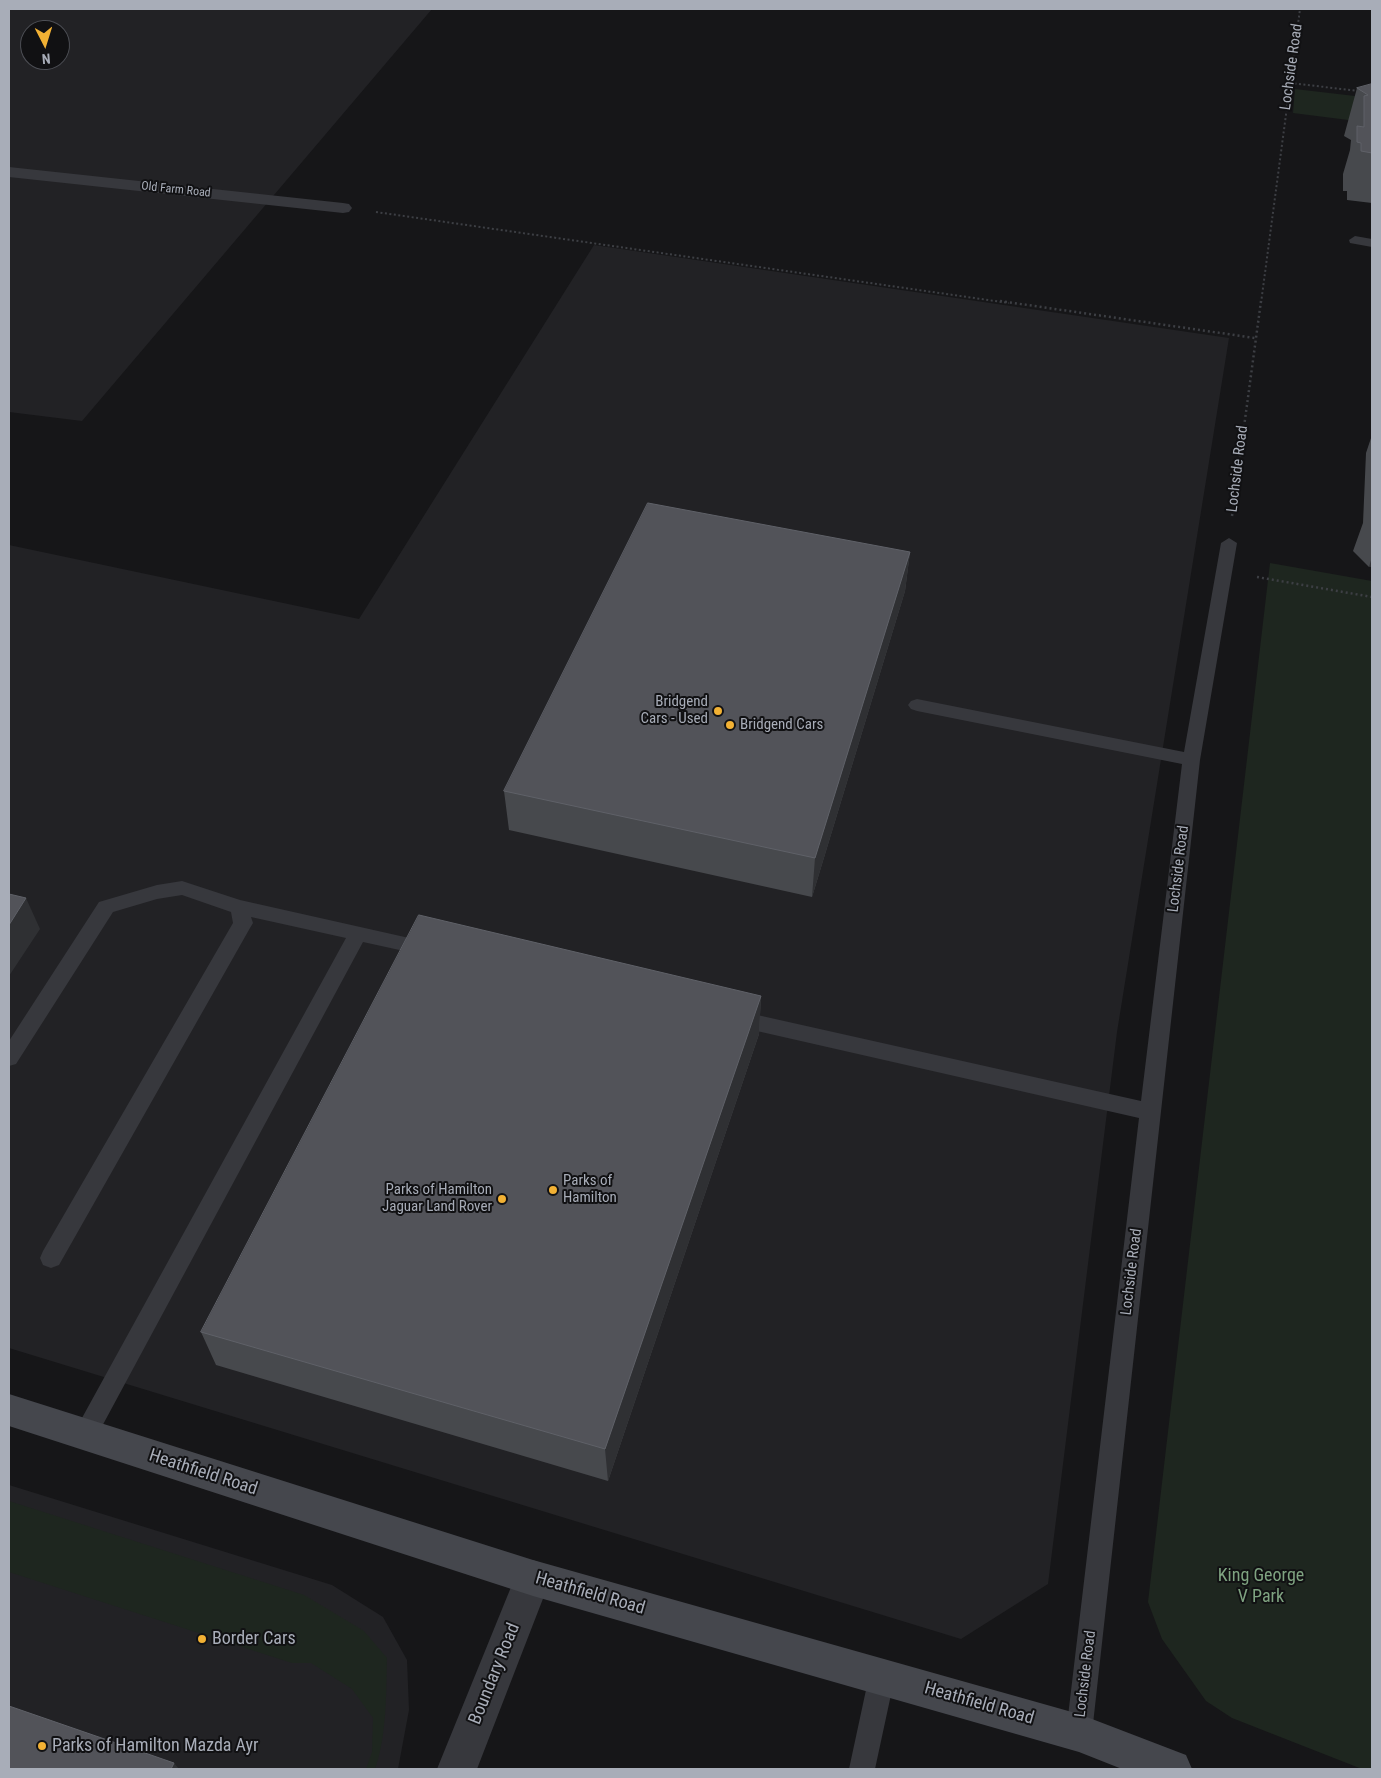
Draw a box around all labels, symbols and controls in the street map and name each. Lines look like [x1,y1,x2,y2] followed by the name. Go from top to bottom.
[20,20,70,70] north arrow
[1277,23,1307,111] street label: Lochside Road
[41,51,51,67] text: N
[141,179,211,201] street label: Old Farm Road
[1224,425,1252,513] street label: Lochside Road
[641,693,708,728] place label: Bridgend Cars - Used
[712,705,724,717] marker: Bridgend Cars - Used
[740,716,823,734] place label: Bridgend Cars
[724,719,736,731] marker: Bridgend Cars
[1165,825,1193,913] street label: Lochside Road
[563,1172,617,1207] place label: Parks of Hamilton
[382,1181,492,1216] place label: Parks of Hamilton Jaguar Land Rover
[547,1184,559,1196] marker: Parks of Hamilton
[496,1193,508,1205] marker: Parks of Hamilton Jaguar Land Rover
[1118,1228,1146,1316] street label: Lochside Road
[146,1445,260,1501] street label: Heathfield Road
[1218,1565,1304,1608] park label: King George V Park
[533,1568,647,1620] street label: Heathfield Road
[465,1620,525,1728] street label: Boundary Road
[212,1628,296,1650] place label: Border Cars
[1072,1630,1100,1718] street label: Lochside Road
[196,1633,208,1645] marker: Border Cars
[922,1678,1036,1730] street label: Heathfield Road
[52,1735,259,1757] place label: Parks of Hamilton Mazda Ayr
[36,1740,48,1752] marker: Parks of Hamilton Mazda Ayr

